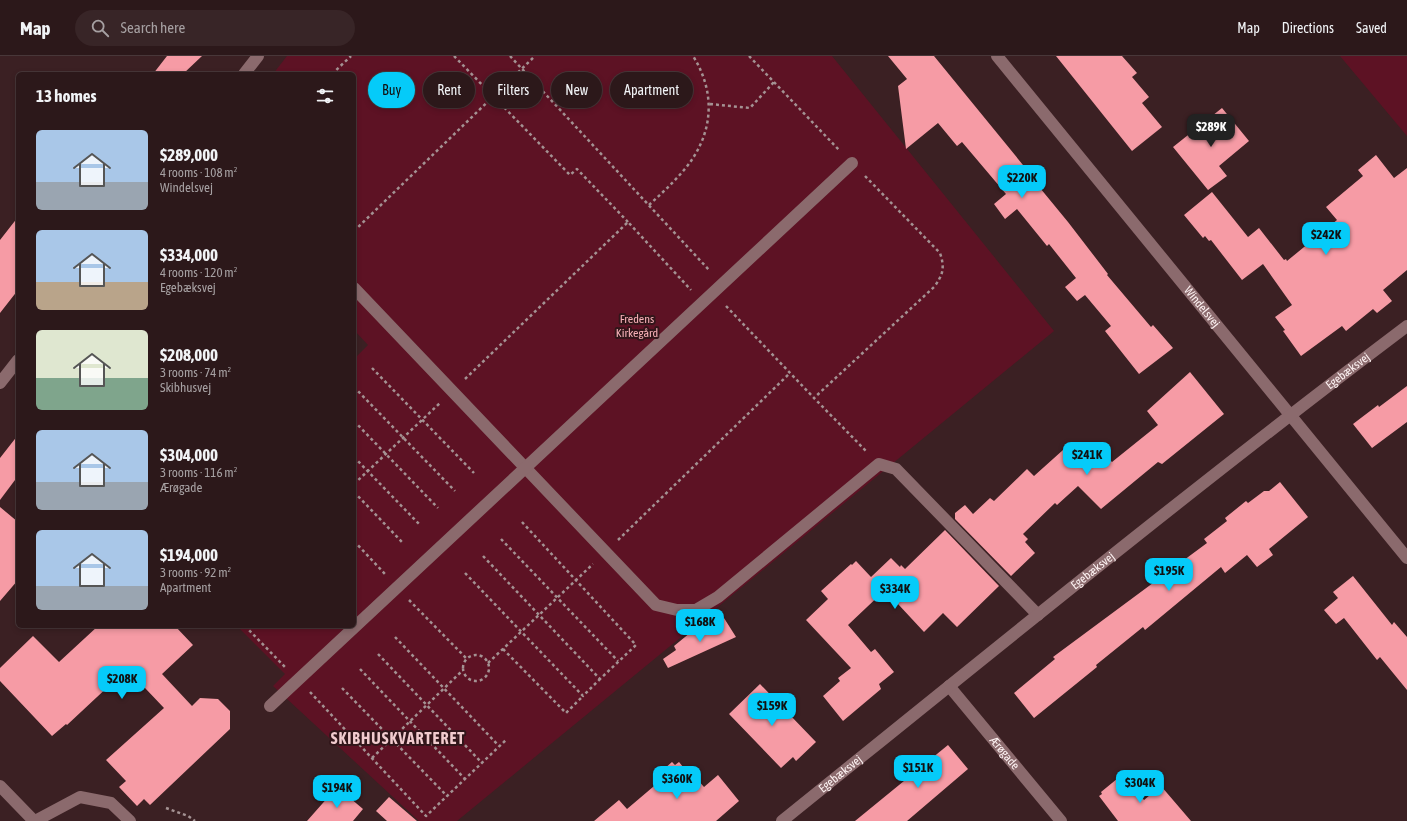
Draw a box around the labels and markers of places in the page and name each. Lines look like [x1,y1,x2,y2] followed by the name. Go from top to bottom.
[1183,114,1239,148] pin: $289K
[994,165,1050,199] pin: $220K
[1298,222,1354,256] pin: $242K
[1059,442,1115,476] pin: $241K
[1141,558,1197,592] pin: $195K
[867,576,923,610] pin: $334K
[672,609,728,643] pin: $168K
[94,666,150,700] pin: $208K
[744,693,800,727] pin: $159K
[890,755,946,789] pin: $151K
[649,766,705,800] pin: $360K
[1112,770,1168,804] pin: $304K
[309,775,365,809] pin: $194K

